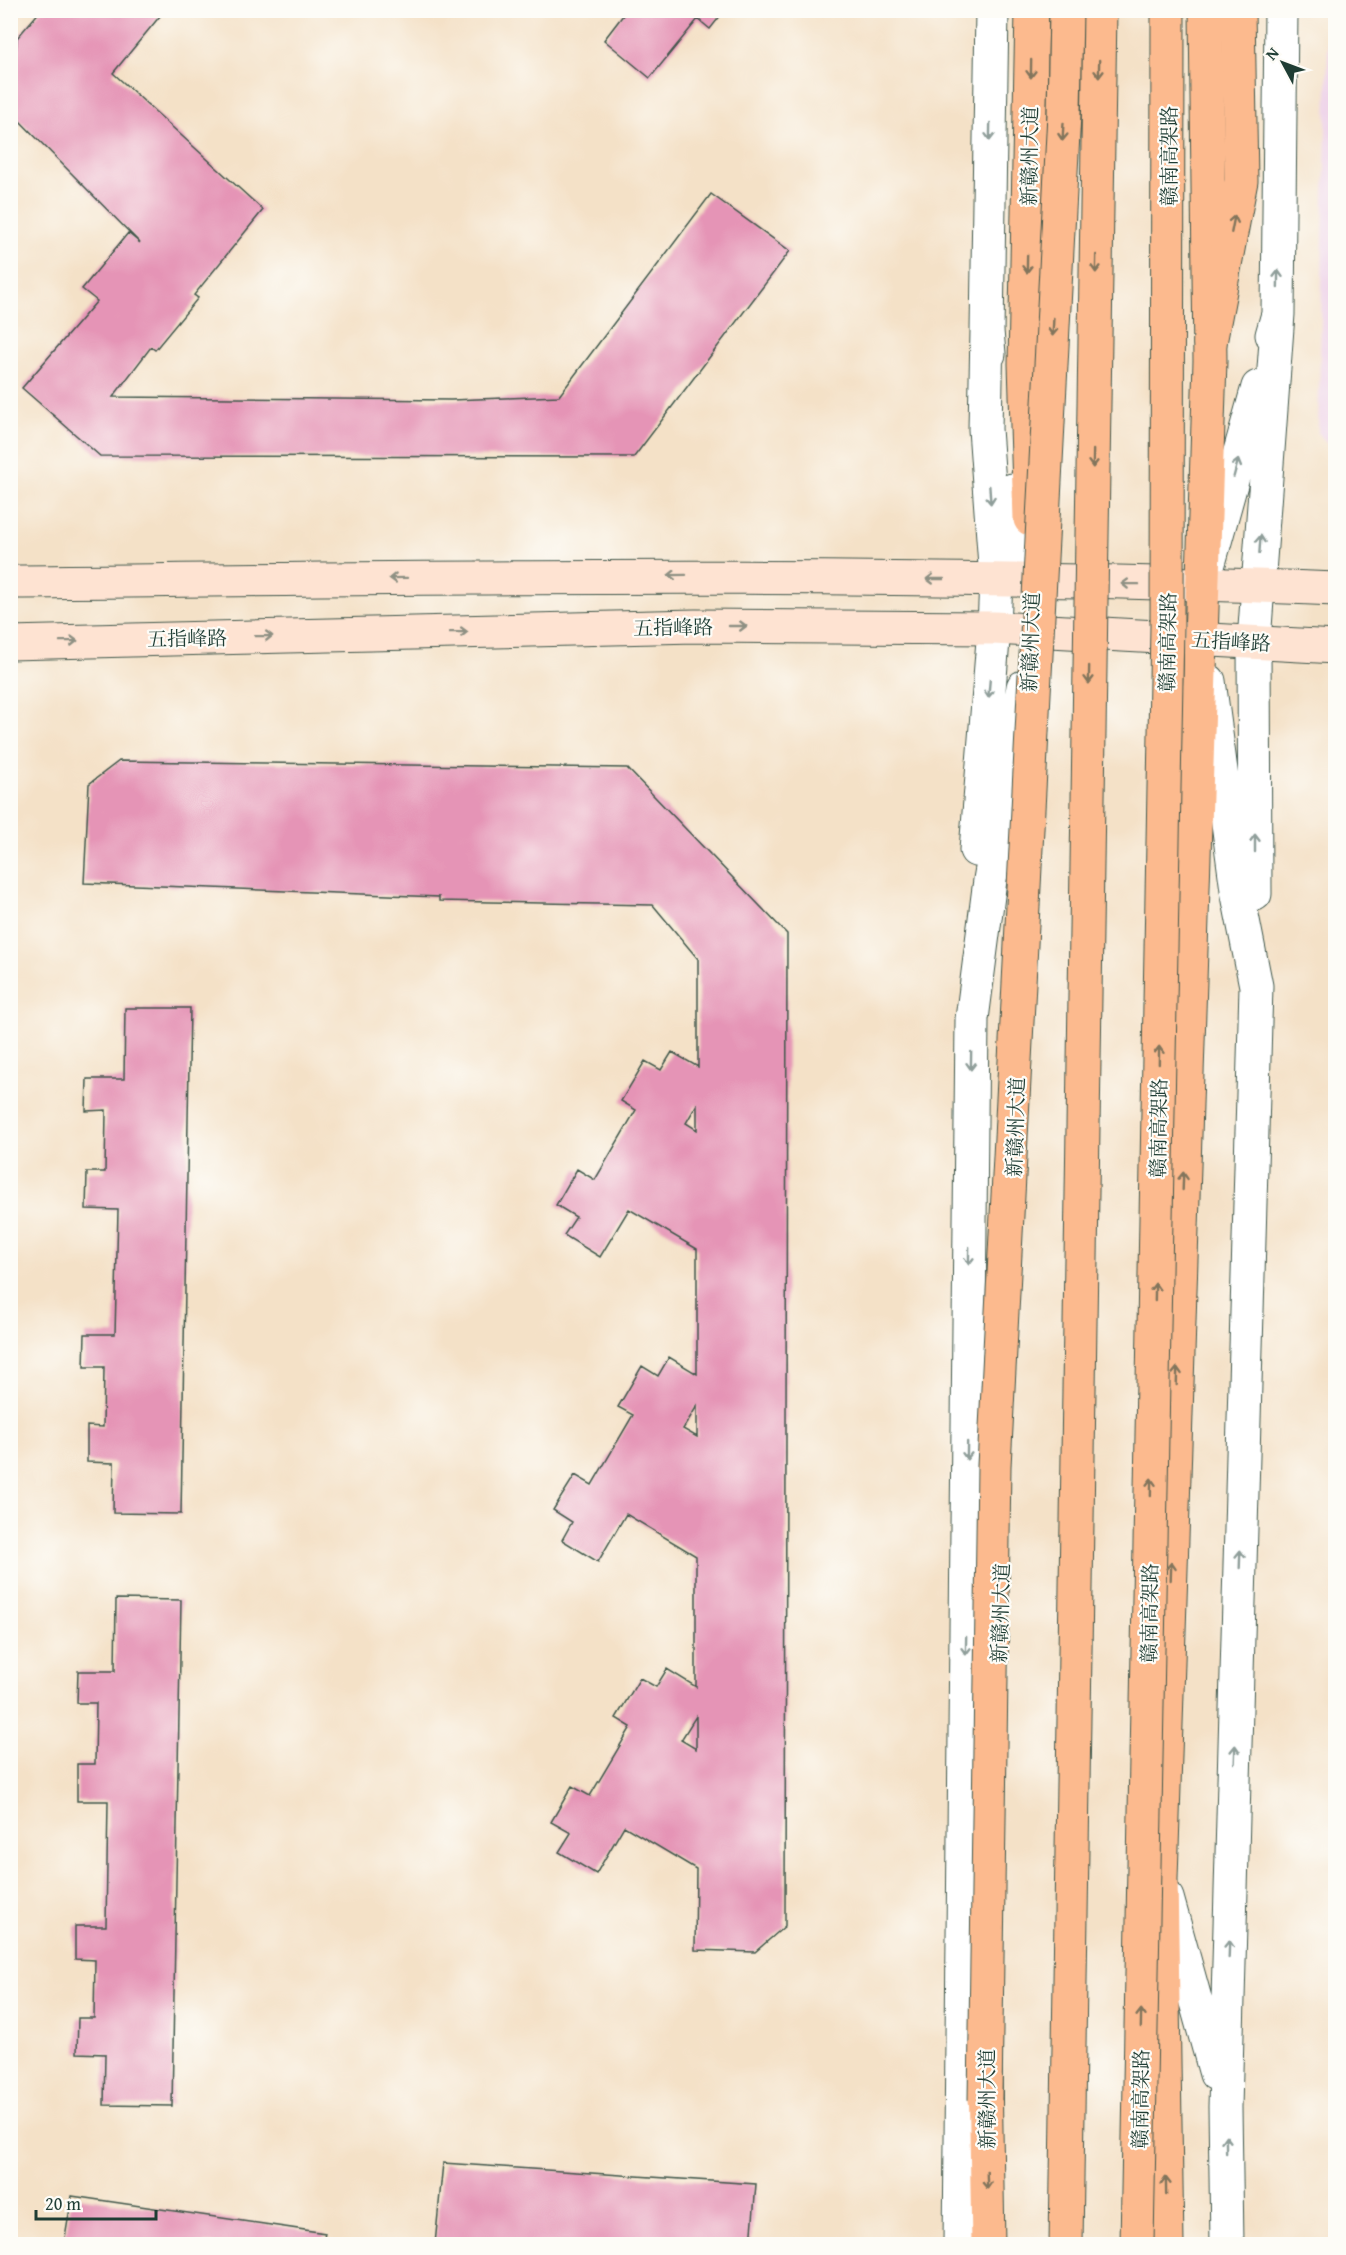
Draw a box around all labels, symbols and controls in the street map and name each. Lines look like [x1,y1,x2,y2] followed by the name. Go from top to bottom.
[1253,33,1313,93] north arrow
[1259,41,1284,65] text: N
[1025,58,1037,78] one-way arrow
[1094,58,1105,78] one-way arrow
[1014,106,1044,206] street label: 新赣州大道
[1154,106,1183,206] street label: 赣南高架路
[984,121,996,141] one-way arrow
[1057,121,1068,141] one-way arrow
[1228,215,1239,234] one-way arrow
[1021,253,1033,273] one-way arrow
[1090,253,1102,273] one-way arrow
[1272,269,1284,289] one-way arrow
[1047,316,1058,336] one-way arrow
[1087,448,1099,468] one-way arrow
[1230,459,1242,478] one-way arrow
[984,484,995,504] one-way arrow
[1255,534,1266,554] one-way arrow
[668,569,688,581] one-way arrow
[389,572,409,584] one-way arrow
[926,573,946,585] one-way arrow
[1121,578,1141,589] one-way arrow
[1014,592,1046,692] street label: 新赣州大道
[1152,592,1182,692] street label: 赣南高架路
[633,612,713,642] street label: 五指峰路
[727,620,747,632] one-way arrow
[147,623,227,653] street label: 五指峰路
[1190,624,1272,658] street label: 五指峰路
[448,626,468,637] one-way arrow
[253,631,273,642] one-way arrow
[58,636,78,647] one-way arrow
[1084,664,1095,684] one-way arrow
[983,679,994,699] one-way arrow
[1249,834,1261,854] one-way arrow
[1153,1046,1165,1066] one-way arrow
[965,1051,977,1071] one-way arrow
[999,1077,1031,1177] street label: 新赣州大道
[1143,1078,1173,1178] street label: 赣南高架路
[1177,1172,1189,1192] one-way arrow
[964,1246,975,1266] one-way arrow
[1149,1283,1161,1303] one-way arrow
[1171,1367,1183,1387] one-way arrow
[962,1441,973,1461] one-way arrow
[1145,1478,1157,1498] one-way arrow
[1234,1550,1246,1570] one-way arrow
[1165,1562,1177,1582] one-way arrow
[984,1563,1016,1663] street label: 新赣州大道
[1134,1563,1164,1663] street label: 赣南高架路
[960,1636,971,1656] one-way arrow
[1229,1745,1240,1765] one-way arrow
[1224,1940,1235,1960] one-way arrow
[1135,2009,1147,2029] one-way arrow
[972,2049,1001,2149] street label: 新赣州大道
[1125,2049,1155,2149] street label: 赣南高架路
[1220,2135,1231,2155] one-way arrow
[981,2169,992,2189] one-way arrow
[1160,2177,1172,2197] one-way arrow
[36,2183,156,2221] scale bar
[45,2190,81,2217] text: 20 m

